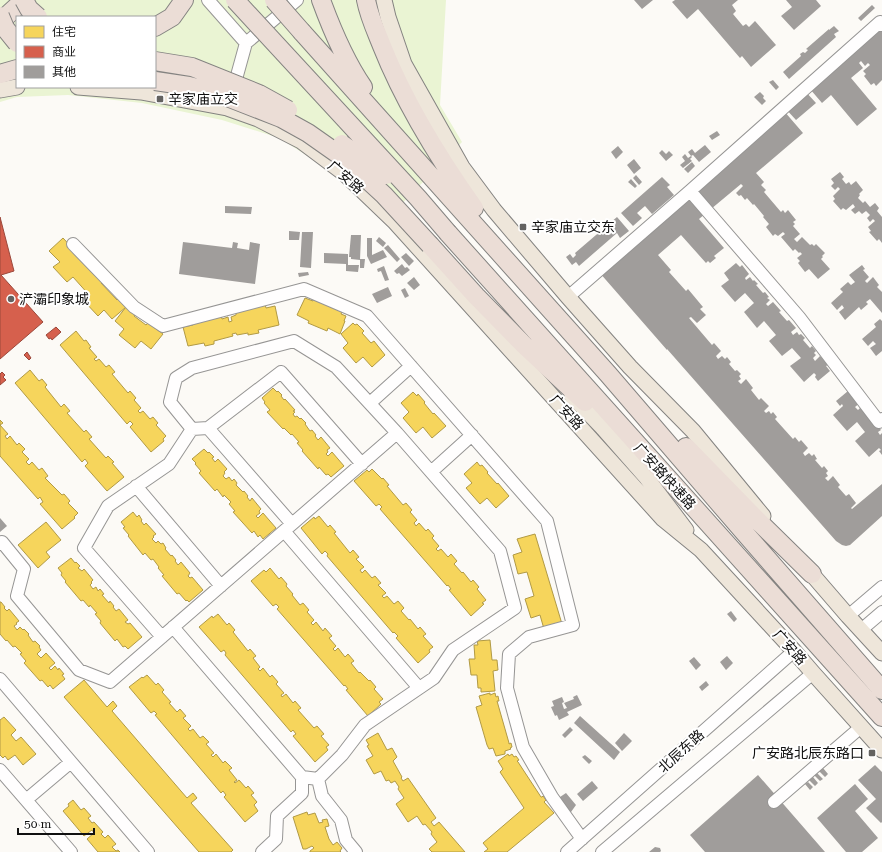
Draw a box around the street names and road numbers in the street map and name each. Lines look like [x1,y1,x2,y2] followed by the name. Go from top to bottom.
[325,157,367,197] street label: 广安路
[547,391,587,433] street label: 广安路
[631,439,699,513] street label: 广安路快速路
[770,626,810,668] street label: 广安路
[655,726,707,776] street label: 北辰东路

